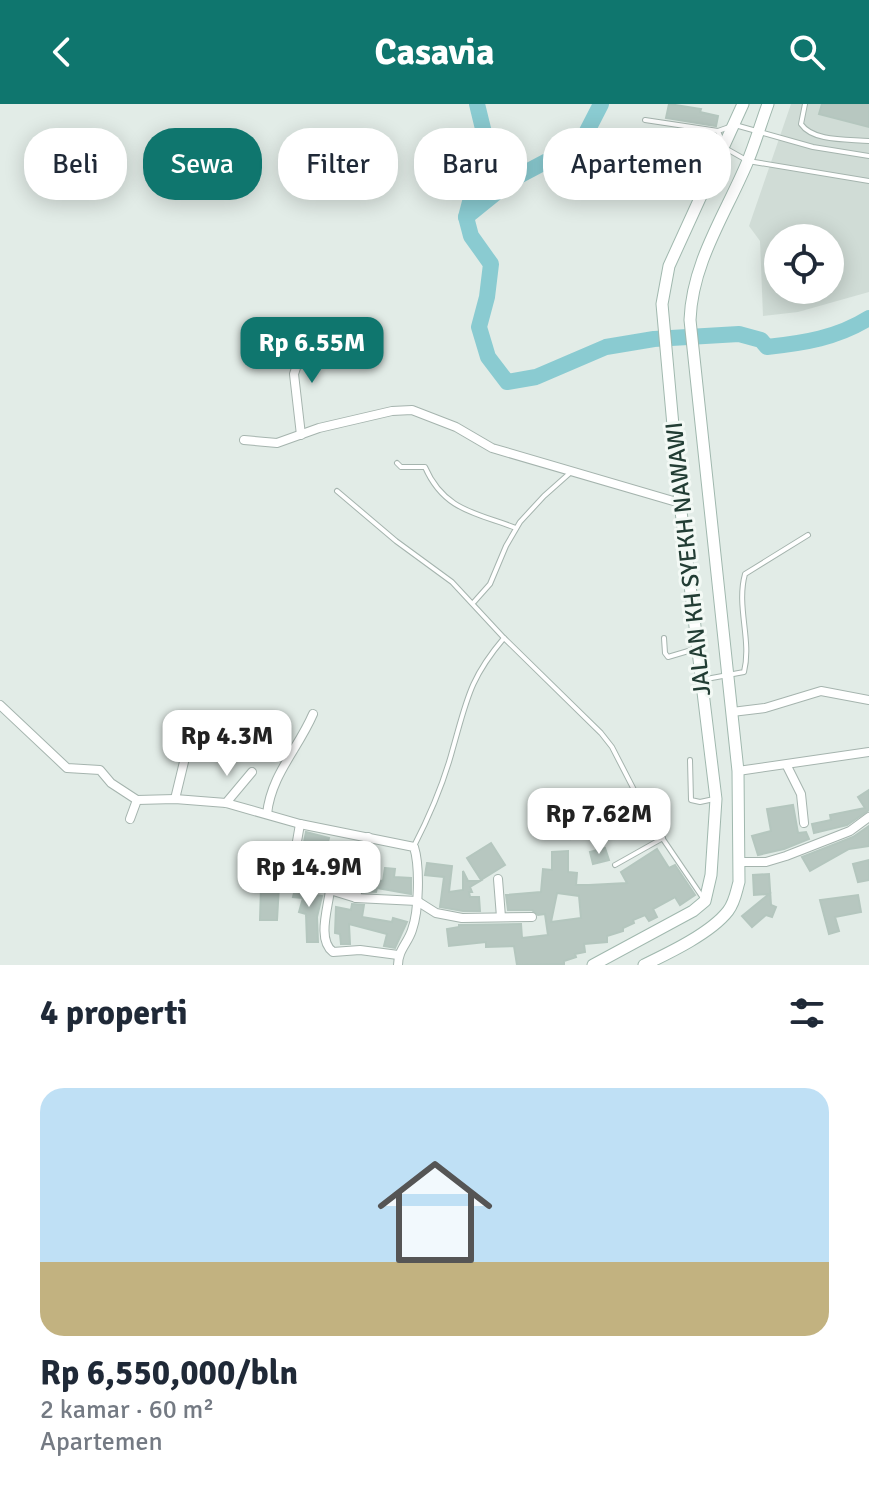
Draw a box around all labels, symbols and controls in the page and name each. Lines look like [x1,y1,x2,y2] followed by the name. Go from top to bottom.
[40,30,84,74] icon: back
[375,30,494,75] text: Casavia
[785,30,829,74] icon: search
[24,128,127,200] chip: Beli
[143,128,262,200] chip: Sewa
[278,128,398,200] chip: Filter
[414,128,527,200] chip: Baru
[543,128,731,200] chip: Apartemen
[764,224,844,304] map controls
[764,224,844,304] button: locate
[229,317,395,385] pin: Rp 6.55M
[259,327,365,359] text: Rp 6.55M
[659,420,717,698] street label: JALAN KH SYEKH NAWAWI
[153,710,301,778] pin: Rp 4.3M
[181,720,273,752] text: Rp 4.3M
[516,788,682,856] pin: Rp 7.62M
[546,798,652,830] text: Rp 7.62M
[226,841,392,909] pin: Rp 14.9M
[256,851,362,883] text: Rp 14.9M
[785,991,829,1035] icon: filters
[40,992,188,1034] text: 4 properti
[363,1140,507,1284] icon: home
[40,1352,298,1394] text: Rp 6,550,000/bln
[40,1394,214,1426] text: 2 kamar · 60 m²
[40,1426,163,1458] text: Apartemen

